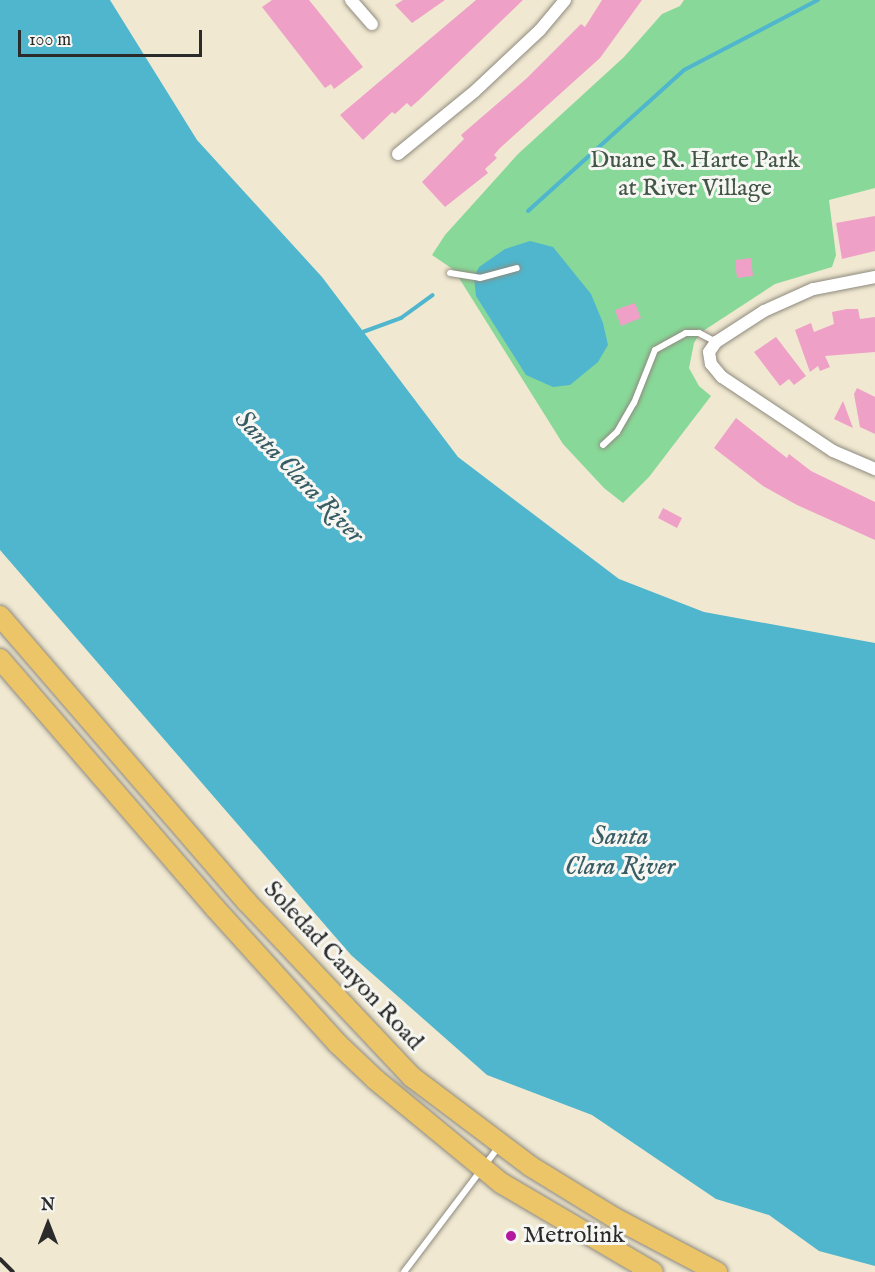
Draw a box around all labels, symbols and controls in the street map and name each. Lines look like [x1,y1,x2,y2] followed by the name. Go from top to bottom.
[21,18,206,56] scale bar
[29,29,71,52] text: 100 m
[590,147,800,203] park label: Duane R. Harte Park at River Village
[228,404,370,550] water label: Santa Clara River
[565,821,675,882] water label: Santa Clara River
[257,876,429,1056] street label: Soledad Canyon Road
[18,1194,78,1254] north arrow
[41,1196,55,1216] text: N
[523,1222,625,1250] place label: Metrolink
[504,1229,518,1243] marker: Metrolink

